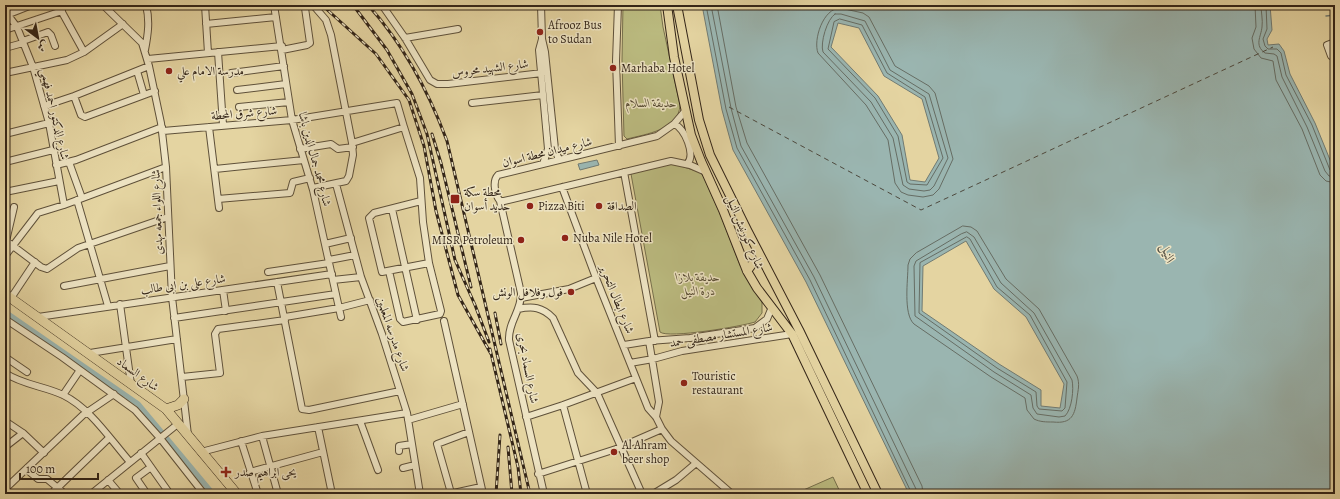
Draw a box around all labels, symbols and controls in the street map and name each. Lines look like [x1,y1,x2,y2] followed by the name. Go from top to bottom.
[547,17,602,47] place label: Afrooz Bus to Sudan
[18,18,58,58] north arrow
[535,27,545,37] marker: Afrooz Bus to Sudan
[34,37,52,55] text: ش
[451,55,530,84] street label: شارع الشهيد محروس
[621,60,694,76] place label: Marhaba Hotel
[177,63,244,83] place label: مدرسة الامام علي
[608,63,618,73] marker: Marhaba Hotel
[164,66,174,76] marker: مدرسة الامام علي
[33,67,73,162] street label: شارع الدكتور احمد فهمي
[625,95,677,114] park label: حديقة السلام
[210,102,278,127] street label: شارع شرق المحطة
[292,110,335,209] street label: شارع محمد جمال الدين باشا
[500,133,595,174] street label: شارع ميدان محطة اسوان
[148,169,169,255] street label: شارع اللواء جمعه مهدى
[463,184,510,214] place label: محطة سكة حديد أسوان
[449,193,461,205] marker: محطة سكة حديد أسوان
[720,193,768,273] street label: شارع كورنيش النيل
[538,198,585,214] place label: Pizza Biti
[607,198,637,214] place label: الصداقة
[525,201,535,211] marker: Pizza Biti
[594,201,604,211] marker: الصداقة
[573,230,652,246] place label: Nuba Nile Hotel
[432,232,513,248] place label: MISR Petroleum
[560,233,570,243] marker: Nuba Nile Hotel
[516,235,526,245] marker: MISR Petroleum
[1156,241,1179,266] water label: النيل
[592,260,638,337] street label: شارع ابطال التحرير
[675,269,720,300] park label: حديقة بلازا درة النيل
[139,270,227,301] street label: شارع على بن ابى طالب
[492,284,563,301] place label: فول وفلافل الونش
[566,287,576,297] marker: فول وفلافل الونش
[370,294,413,375] street label: شارع مدرسه المعلمين
[668,319,774,354] street label: شارع المستشار مصطفى حمد
[510,331,543,406] street label: شارع السماد بحرى
[112,353,162,397] street label: شارع السماد
[692,368,743,398] place label: Touristic restaurant
[679,378,689,388] marker: Touristic restaurant
[621,437,669,467] place label: Al Ahram beer shop
[609,447,619,457] marker: Al Ahram beer shop
[20,455,98,481] scale bar
[26,461,55,477] text: 100 m
[234,464,297,484] place label: يحى ابراهيم صدر
[220,466,232,478] marker: يحى ابراهيم صدر

